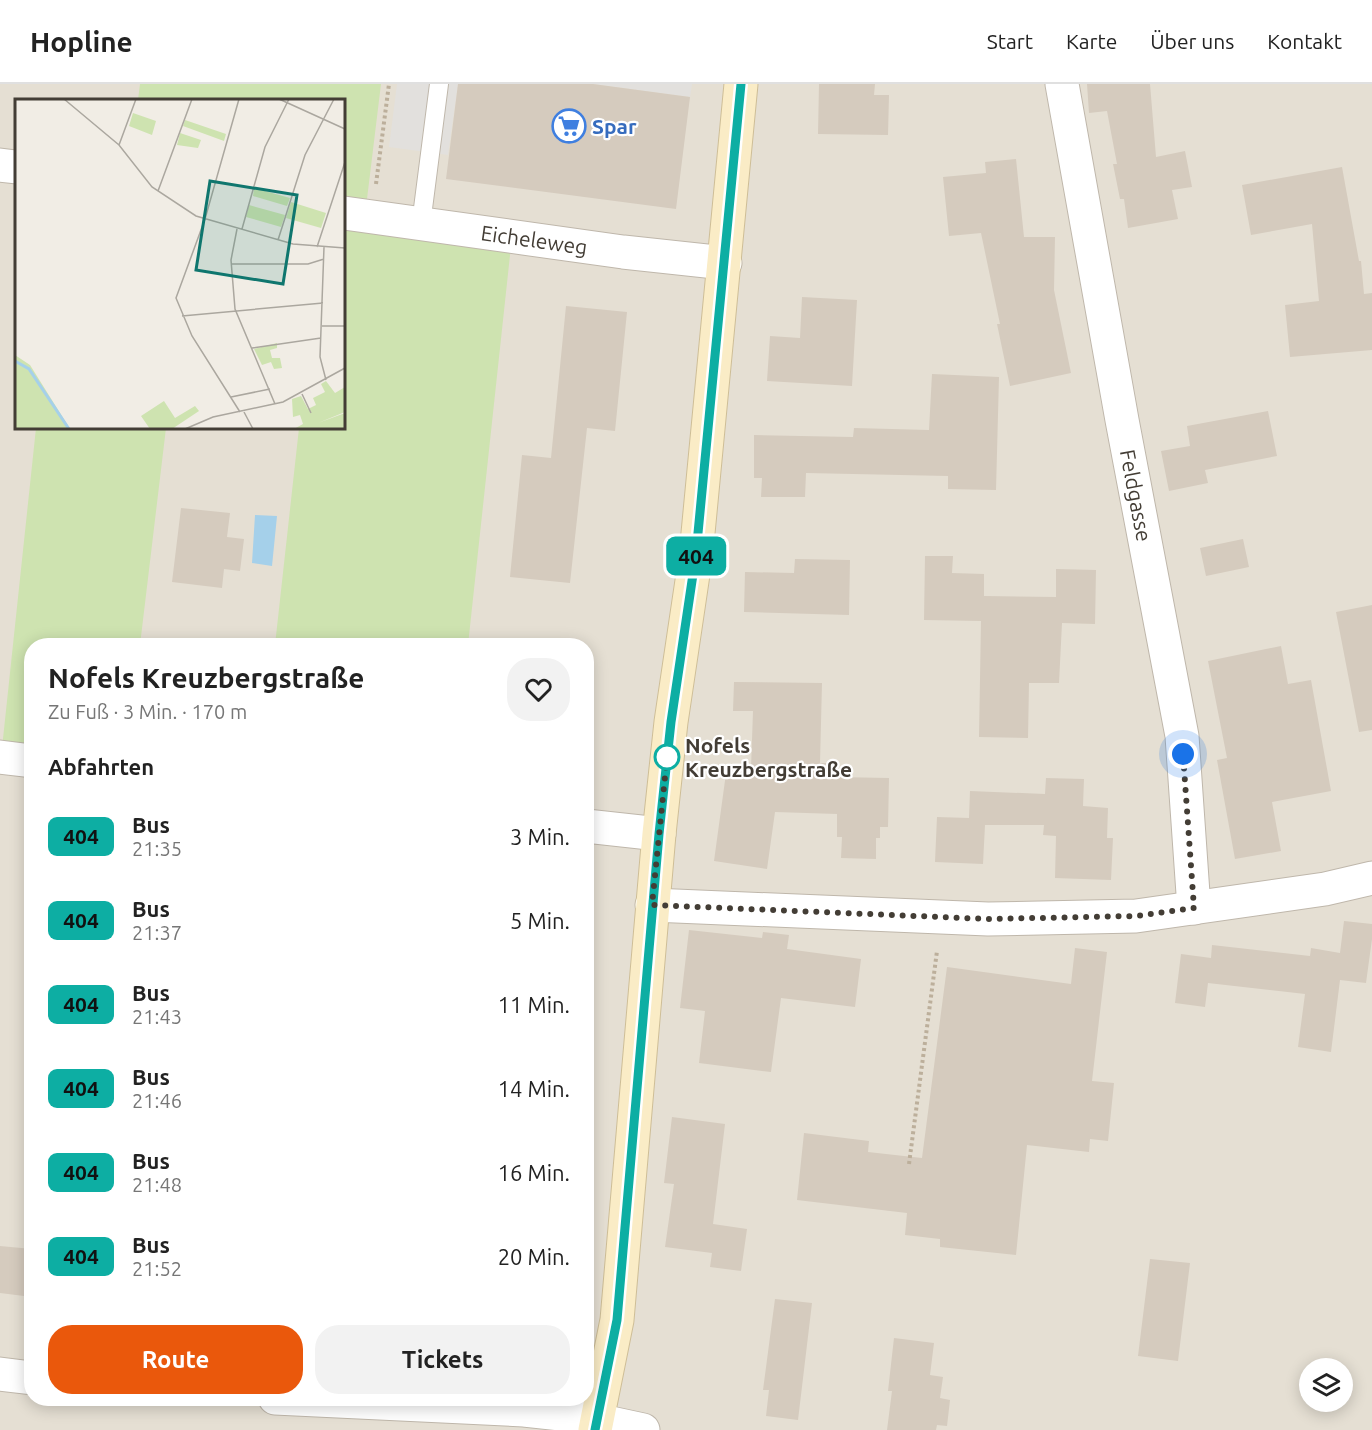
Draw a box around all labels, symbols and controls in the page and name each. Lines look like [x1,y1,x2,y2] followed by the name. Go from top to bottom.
[30,26,133,57] text: Hopline
[987,29,1033,53] text: Start
[1066,29,1117,53] text: Karte
[1150,29,1234,53] text: Über uns
[1267,29,1342,53] text: Kontakt
[15,99,345,429] inset map
[551,108,587,144] supermarket icon: Spar
[592,114,637,138] place label: Spar
[479,220,589,259] street label: Eicheleweg
[1116,447,1157,543] street label: Feldgasse
[662,536,730,576] line badge: 404
[678,544,714,568] text: 404
[507,658,570,721] button: heart
[48,662,364,693] text: Nofels Kreuzbergstraße
[48,700,247,723] text: Zu Fuß · 3 Min. · 170 m
[685,733,852,781] place label: Nofels Kreuzbergstraße
[1168,739,1198,769] your location
[654,744,680,770] marker: Nofels Kreuzbergstraße
[48,754,154,779] text: Abfahrten
[132,812,170,837] text: Bus
[63,824,99,848] text: 404
[510,824,570,849] text: 3 Min.
[132,837,182,860] text: 21:35
[132,896,170,921] text: Bus
[63,908,99,932] text: 404
[510,908,570,933] text: 5 Min.
[132,921,182,944] text: 21:37
[132,980,170,1005] text: Bus
[63,992,99,1016] text: 404
[498,992,570,1017] text: 11 Min.
[132,1005,182,1028] text: 21:43
[132,1064,170,1089] text: Bus
[63,1076,99,1100] text: 404
[498,1076,570,1101] text: 14 Min.
[132,1089,182,1112] text: 21:46
[132,1148,170,1173] text: Bus
[63,1160,99,1184] text: 404
[498,1160,570,1185] text: 16 Min.
[132,1173,182,1196] text: 21:48
[132,1232,170,1257] text: Bus
[63,1244,99,1268] text: 404
[498,1244,570,1269] text: 20 Min.
[132,1257,182,1280] text: 21:52
[48,1325,303,1394] button: Route
[315,1325,570,1394] button: Tickets
[1299,1358,1353,1412] map controls
[1299,1358,1353,1412] button: layers

